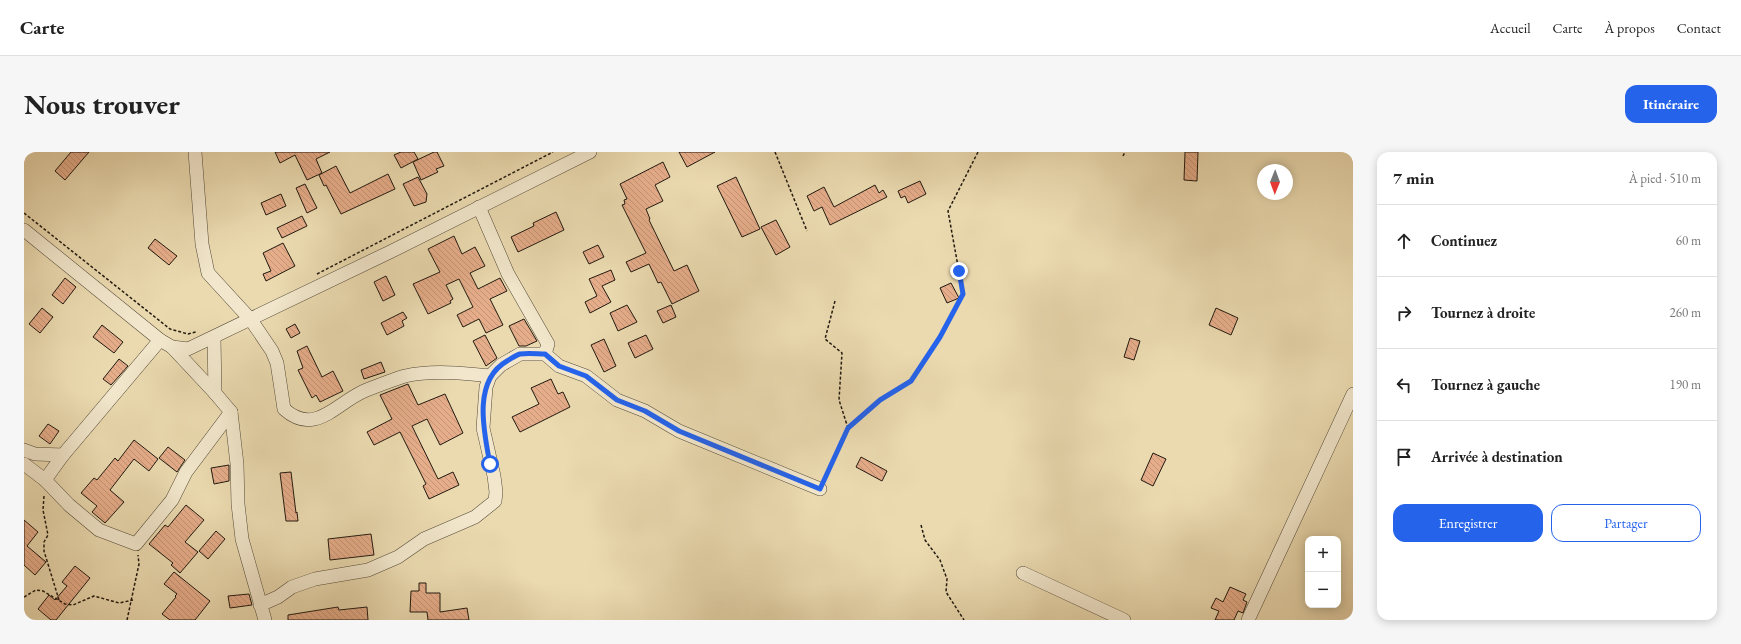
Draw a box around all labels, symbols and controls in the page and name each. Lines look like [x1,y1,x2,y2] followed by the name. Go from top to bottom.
[20,15,64,40] text: Carte
[1490,19,1531,37] text: Accueil
[1553,19,1583,37] text: Carte
[1605,19,1655,37] text: À propos
[1677,19,1721,37] text: Contact
[1625,85,1717,123] button: Itinéraire
[24,86,180,122] text: Nous trouver
[1257,164,1293,200] north arrow
[1393,167,1434,189] text: 7 min
[1629,170,1701,187] text: À pied · 510 m
[1393,230,1415,252] icon: ahead
[1431,231,1497,250] text: Continuez
[1676,232,1701,249] text: 60 m
[950,262,968,280] route end
[1393,302,1415,324] icon: right
[1431,303,1535,322] text: Tournez à droite
[1670,304,1701,321] text: 260 m
[1393,374,1415,396] icon: left
[1431,375,1540,394] text: Tournez à gauche
[1670,376,1701,393] text: 190 m
[1393,446,1415,468] icon: arrive
[1431,447,1563,466] text: Arrivée à destination
[481,455,499,473] route start
[1393,504,1543,542] button: Enregistrer
[1551,504,1701,542] button: Partager
[1305,536,1341,608] map controls
[1305,536,1341,572] button: +
[1305,572,1341,608] button: −

